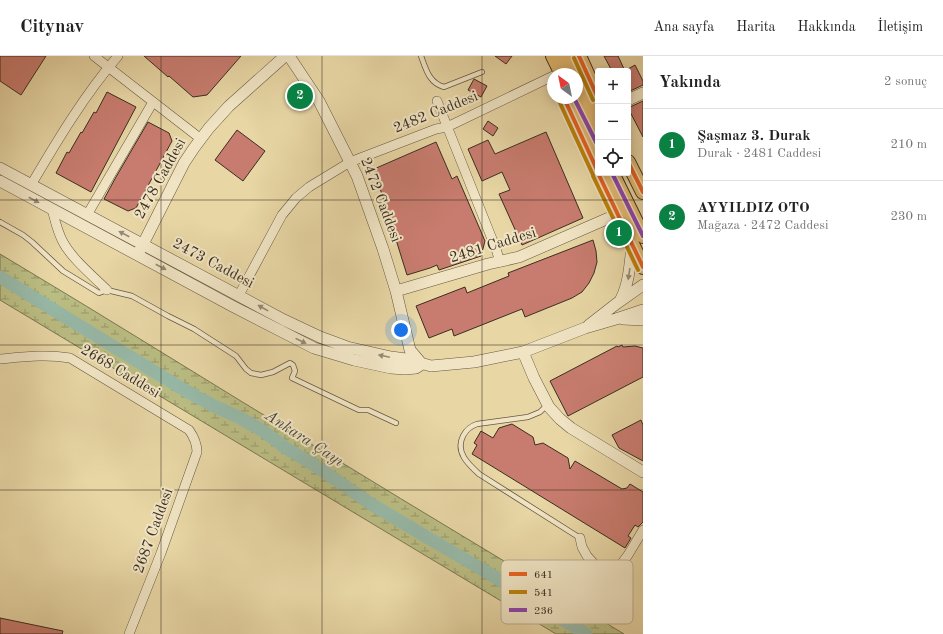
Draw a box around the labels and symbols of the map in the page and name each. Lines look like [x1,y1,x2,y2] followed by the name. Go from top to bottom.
[547,68,583,104] north arrow
[287,81,313,111] pin: 2
[392,89,480,137] street label: 2482 Caddesi
[133,136,189,222] street label: 2478 Caddesi
[357,155,403,245] street label: 2472 Caddesi
[29,196,40,203] one-way arrow
[606,218,632,248] pin: 1
[448,226,538,266] street label: 2481 Caddesi
[118,231,130,237] one-way arrow
[170,236,256,292] street label: 2473 Caddesi
[156,264,167,271] one-way arrow
[626,268,632,280] one-way arrow
[257,305,269,312] one-way arrow
[391,320,411,340] your location
[295,338,307,345] one-way arrow
[78,342,162,402] street label: 2668 Caddesi
[378,352,390,358] one-way arrow
[261,407,346,470] water label: Ankara Çayı
[132,486,176,576] street label: 2687 Caddesi
[501,560,633,624] legend
[534,570,553,581] text: 641
[534,588,553,599] text: 541
[534,606,553,617] text: 236

